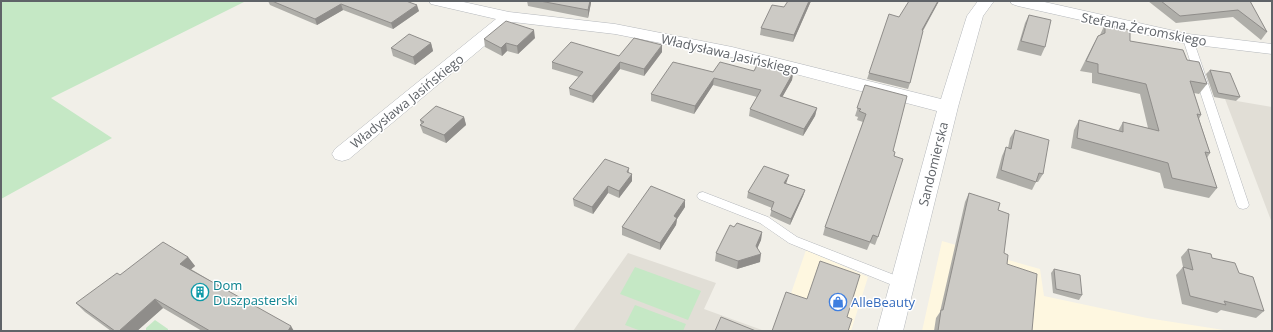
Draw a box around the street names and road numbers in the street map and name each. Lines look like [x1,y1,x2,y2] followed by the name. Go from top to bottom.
[1080,8,1209,50] street label: Stefana Żeromskiego
[659,29,801,79] street label: Władysława Jasińskiego
[347,50,468,152] street label: Władysława Jasińskiego
[914,120,952,208] street label: Sandomierska

